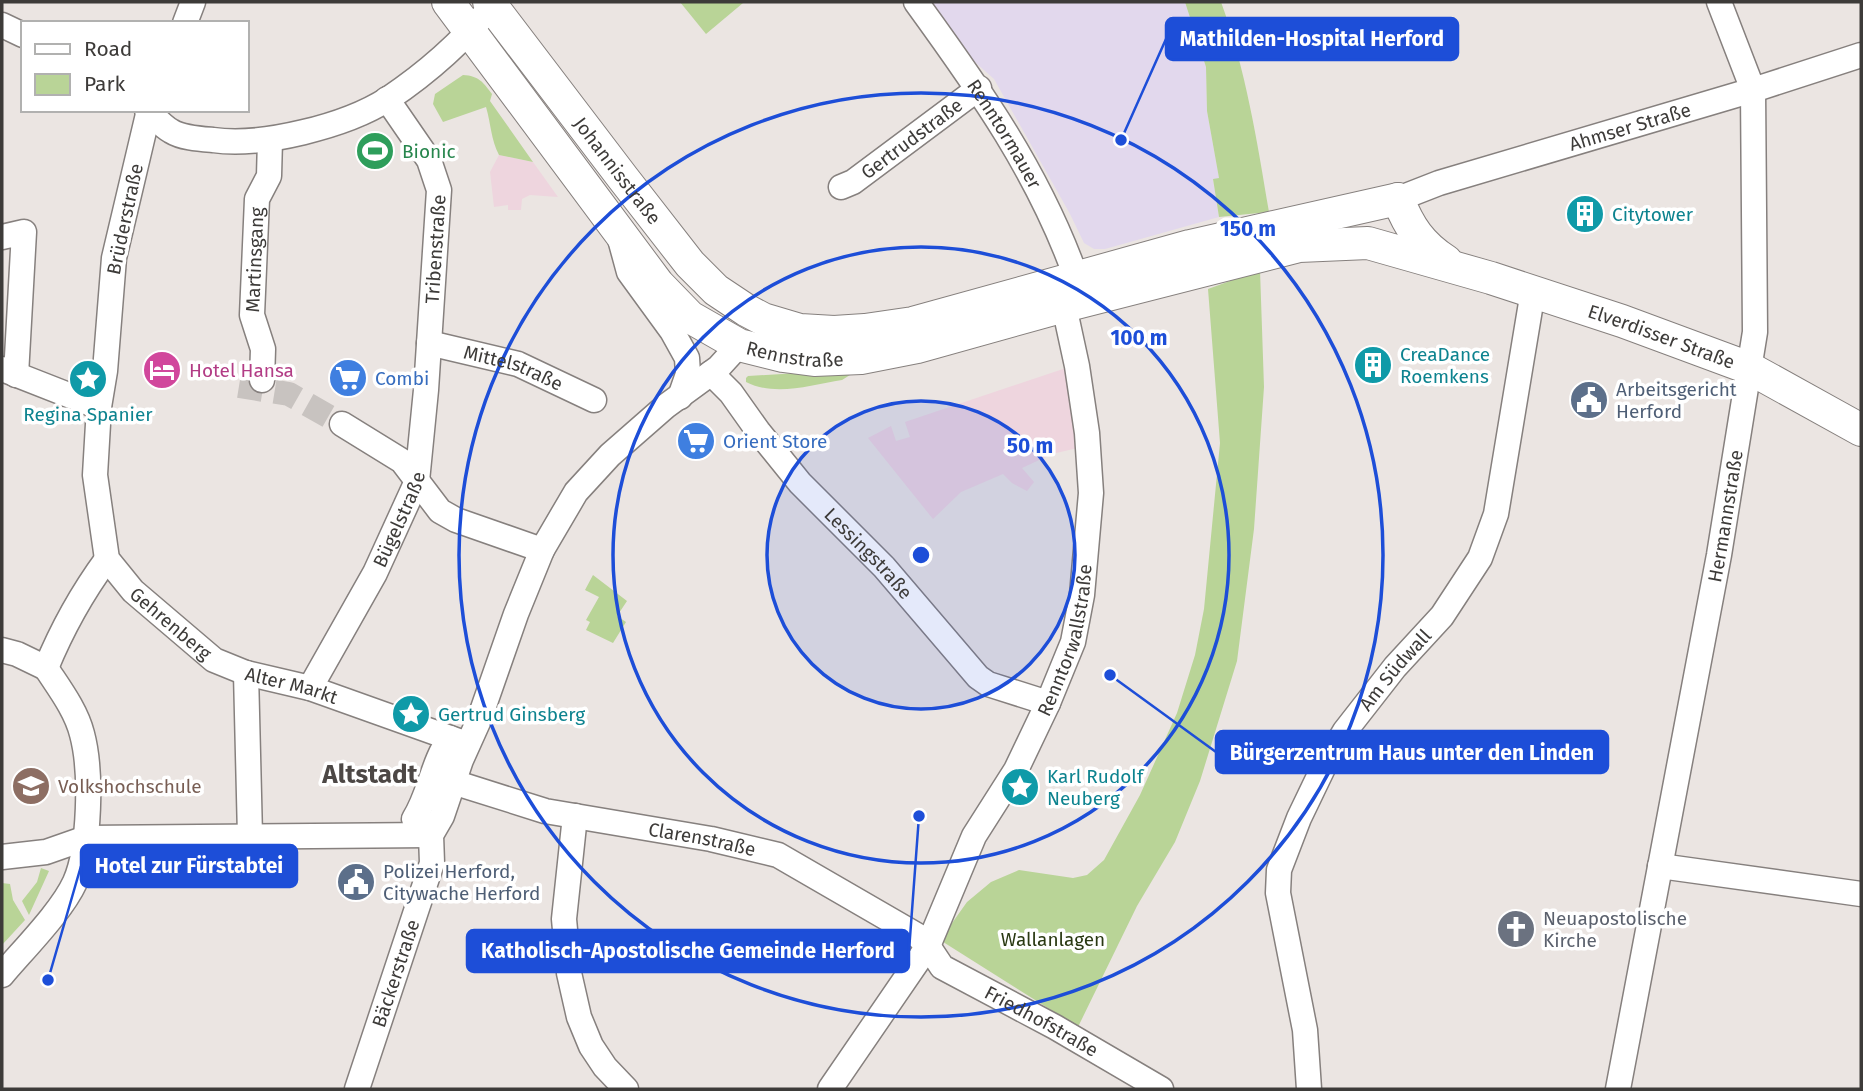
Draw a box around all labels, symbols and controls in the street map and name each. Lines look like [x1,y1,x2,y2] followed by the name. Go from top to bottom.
[1166,18,1458,60] callout: Mathilden-Hospital Herford
[21,21,248,112] legend
[1180,26,1444,52] text: Mathilden-Hospital Herford
[84,36,132,62] text: Road
[84,71,126,97] text: Park
[963,75,1047,193] street label: Renntormauer
[856,93,967,184] street label: Gertrudstraße
[1566,98,1693,155] street label: Ahmser Straße
[569,112,666,229] street label: Johannisstraße
[354,130,396,172] sports icon: Bionic
[402,140,456,163] place label: Bionic
[102,161,148,277] street label: Brüderstraße
[1564,193,1606,235] building icon: Citytower
[420,194,450,304] street label: Tribenstraße
[1612,203,1694,226] place label: Citytower
[241,206,268,313] street label: Martinsgang
[1220,216,1276,242] text: 150 m
[1585,299,1738,373] street label: Elverdisser Straße
[1110,325,1168,351] text: 100 m
[744,336,844,372] street label: Rennstraße
[461,340,567,395] street label: Mittelstraße
[1400,343,1490,388] place label: CreaDance Roemkens
[1352,344,1394,386] building icon: CreaDance Roemkens
[141,349,183,391] hotel icon: Hotel Hansa
[327,357,369,399] supermarket icon: Combi
[67,358,109,400] place icon: Regina Spanier
[189,359,294,382] place label: Hotel Hansa
[375,367,429,390] place label: Combi
[1616,378,1737,423] place label: Arbeitsgericht Herford
[1568,379,1610,421] public building icon: Arbeitsgericht Herford
[23,403,153,426] place label: Regina Spanier
[675,420,717,462] supermarket icon: Orient Store
[723,430,827,453] place label: Orient Store
[1007,433,1053,459] text: 50 m
[1703,448,1747,584] street label: Hermannstraße
[368,471,429,571] street label: Bügelstraße
[820,503,918,604] street label: Lessingstraße
[909,543,933,567] centre of rings
[1032,563,1096,720] street label: Renntorwallstraße
[125,582,217,665] street label: Gehrenberg
[1354,624,1436,715] street label: Am Südwall
[243,662,341,708] street label: Alter Markt
[390,693,432,735] place icon: Gertrud Ginsberg
[438,703,585,726] place label: Gertrud Ginsberg
[1216,731,1608,773] callout: Bürgerzentrum Haus unter den Linden
[1230,740,1594,766] text: Bürgerzentrum Haus unter den Linden
[321,759,419,790] district label: Altstadt
[10,765,52,807] school or university icon: Volkshochschule
[1047,765,1145,810] place label: Karl Rudolf Neuberg
[999,766,1041,808] place icon: Karl Rudolf Neuberg
[58,775,202,798] place label: Volkshochschule
[647,817,758,861] street label: Clarenstraße
[81,845,297,887] callout: Hotel zur Fürstabtei
[95,853,283,879] text: Hotel zur Fürstabtei
[383,860,540,905] place label: Polizei Herford, Citywache Herford
[335,861,377,903] public building icon: Polizei Herford, Citywache Herford
[1543,907,1687,952] place label: Neuapostolische Kirche
[1495,908,1537,950] church icon: Neuapostolische Kirche
[367,916,424,1030] street label: Bäckerstraße
[1001,928,1105,951] park label: Wallanlagen
[467,930,909,972] callout: Katholisch-Apostolische Gemeinde Herford
[481,938,895,964] text: Katholisch-Apostolische Gemeinde Herford
[981,980,1102,1061] street label: Friedhofstraße

